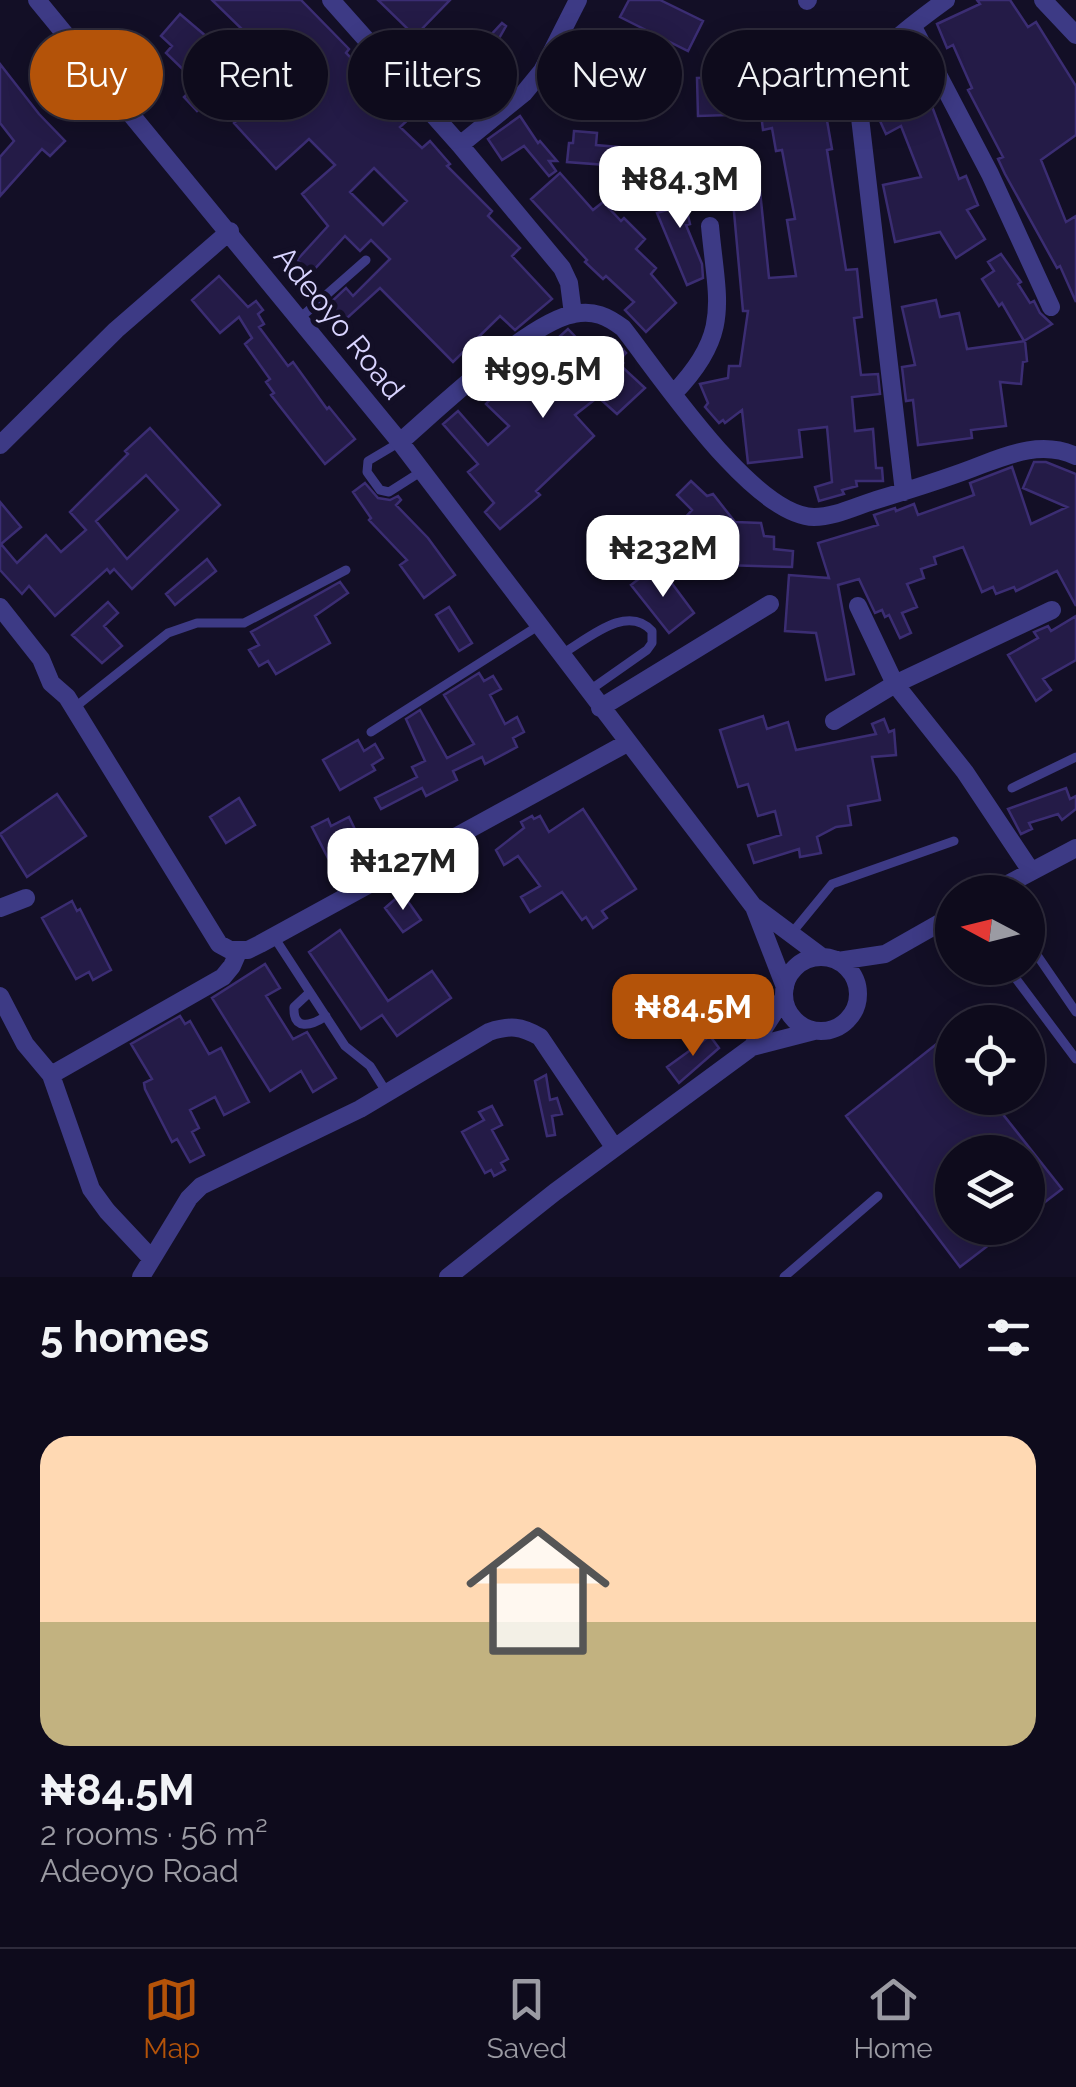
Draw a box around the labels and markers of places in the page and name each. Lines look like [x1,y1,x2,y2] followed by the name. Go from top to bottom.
[599,146,761,231] pin: ₦84.3M
[462,336,624,421] pin: ₦99.5M
[593,515,733,600] pin: ₦232M
[333,828,473,913] pin: ₦127M
[612,974,774,1059] pin: ₦84.5M

